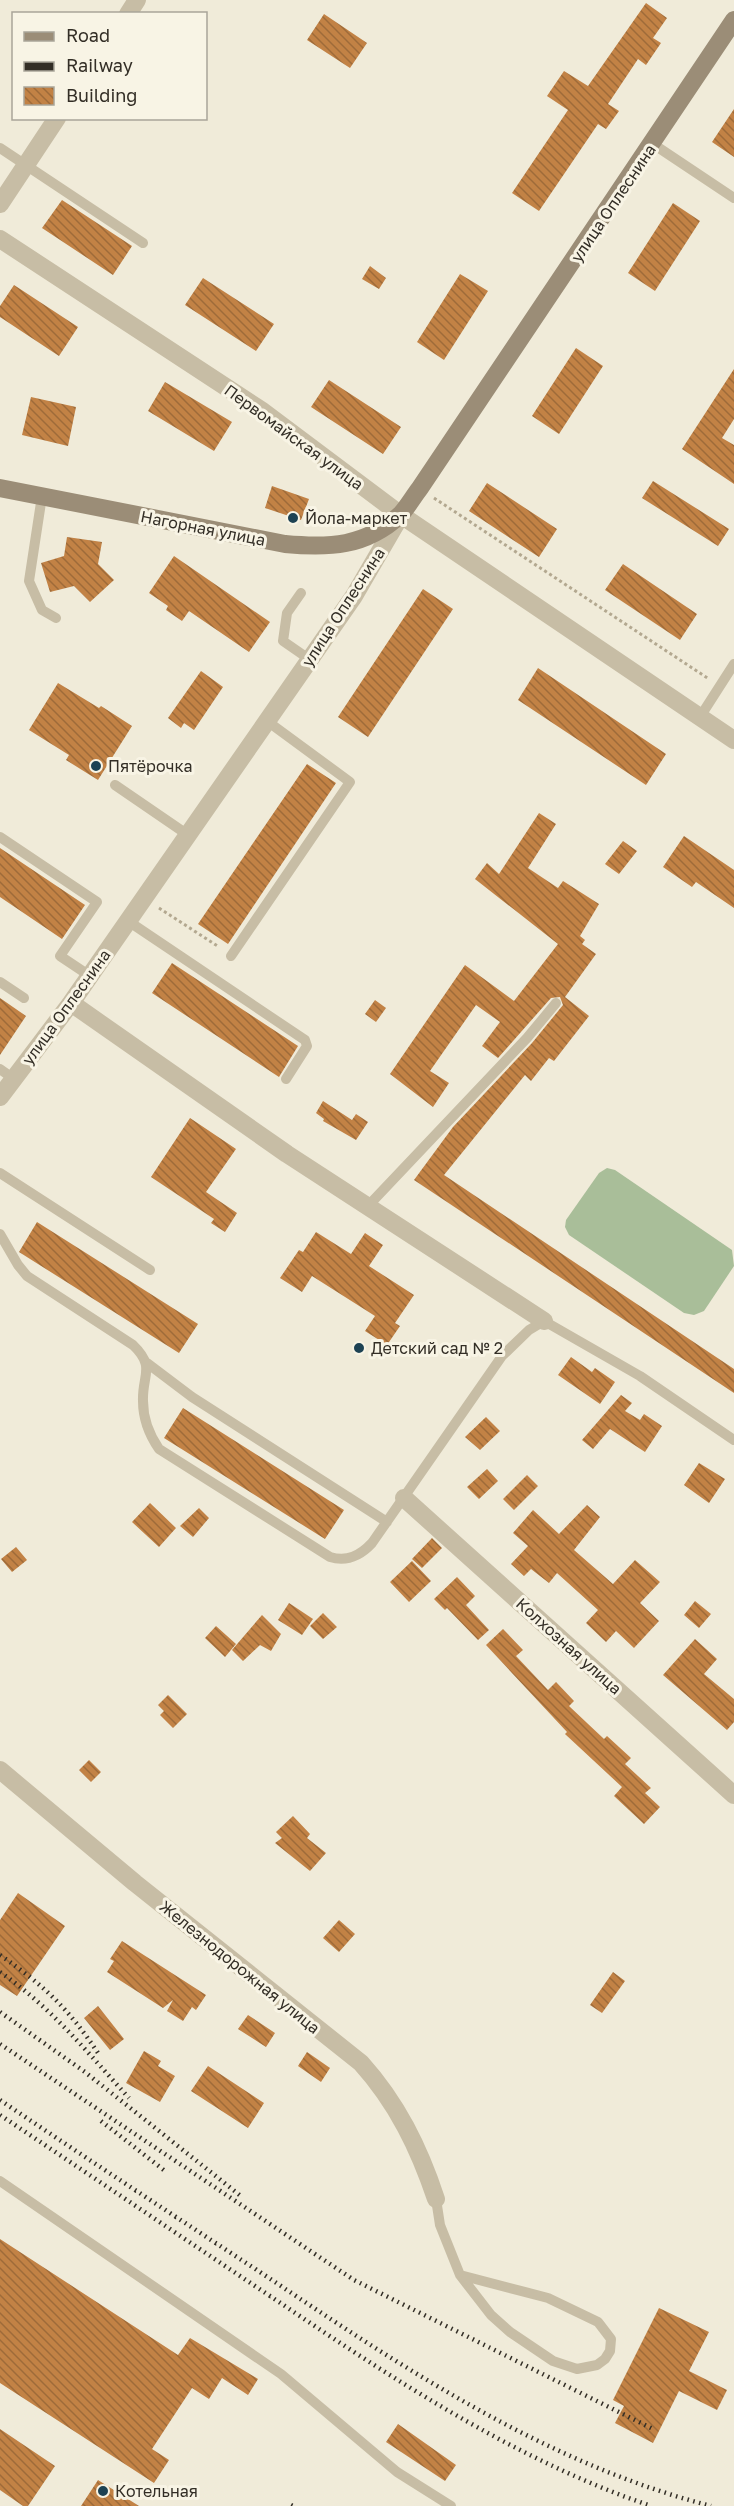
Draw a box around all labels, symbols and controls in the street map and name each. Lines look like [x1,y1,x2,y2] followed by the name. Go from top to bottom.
[12,12,207,120] legend
[66,24,110,46] text: Road
[66,54,133,76] text: Railway
[66,84,137,106] text: Building
[566,140,660,266] street label: улица Оплеснина
[221,380,367,494] street label: Первомайская улица
[139,506,267,550] street label: Нагорная улица
[305,508,407,528] place label: Йола-маркет
[286,511,300,525] marker: Йола-маркет
[297,544,389,670] street label: улица Оплеснина
[108,756,192,776] place label: Пятёрочка
[89,759,103,773] marker: Пятёрочка
[17,945,115,1069] street label: улица Оплеснина
[371,1338,503,1358] place label: Детский сад № 2
[352,1341,366,1355] marker: Детский сад № 2
[512,1593,626,1699] street label: Колхозная улица
[156,1896,324,2038] street label: Железнодорожная улица
[115,2481,198,2501] place label: Котельная
[96,2484,110,2498] marker: Котельная

